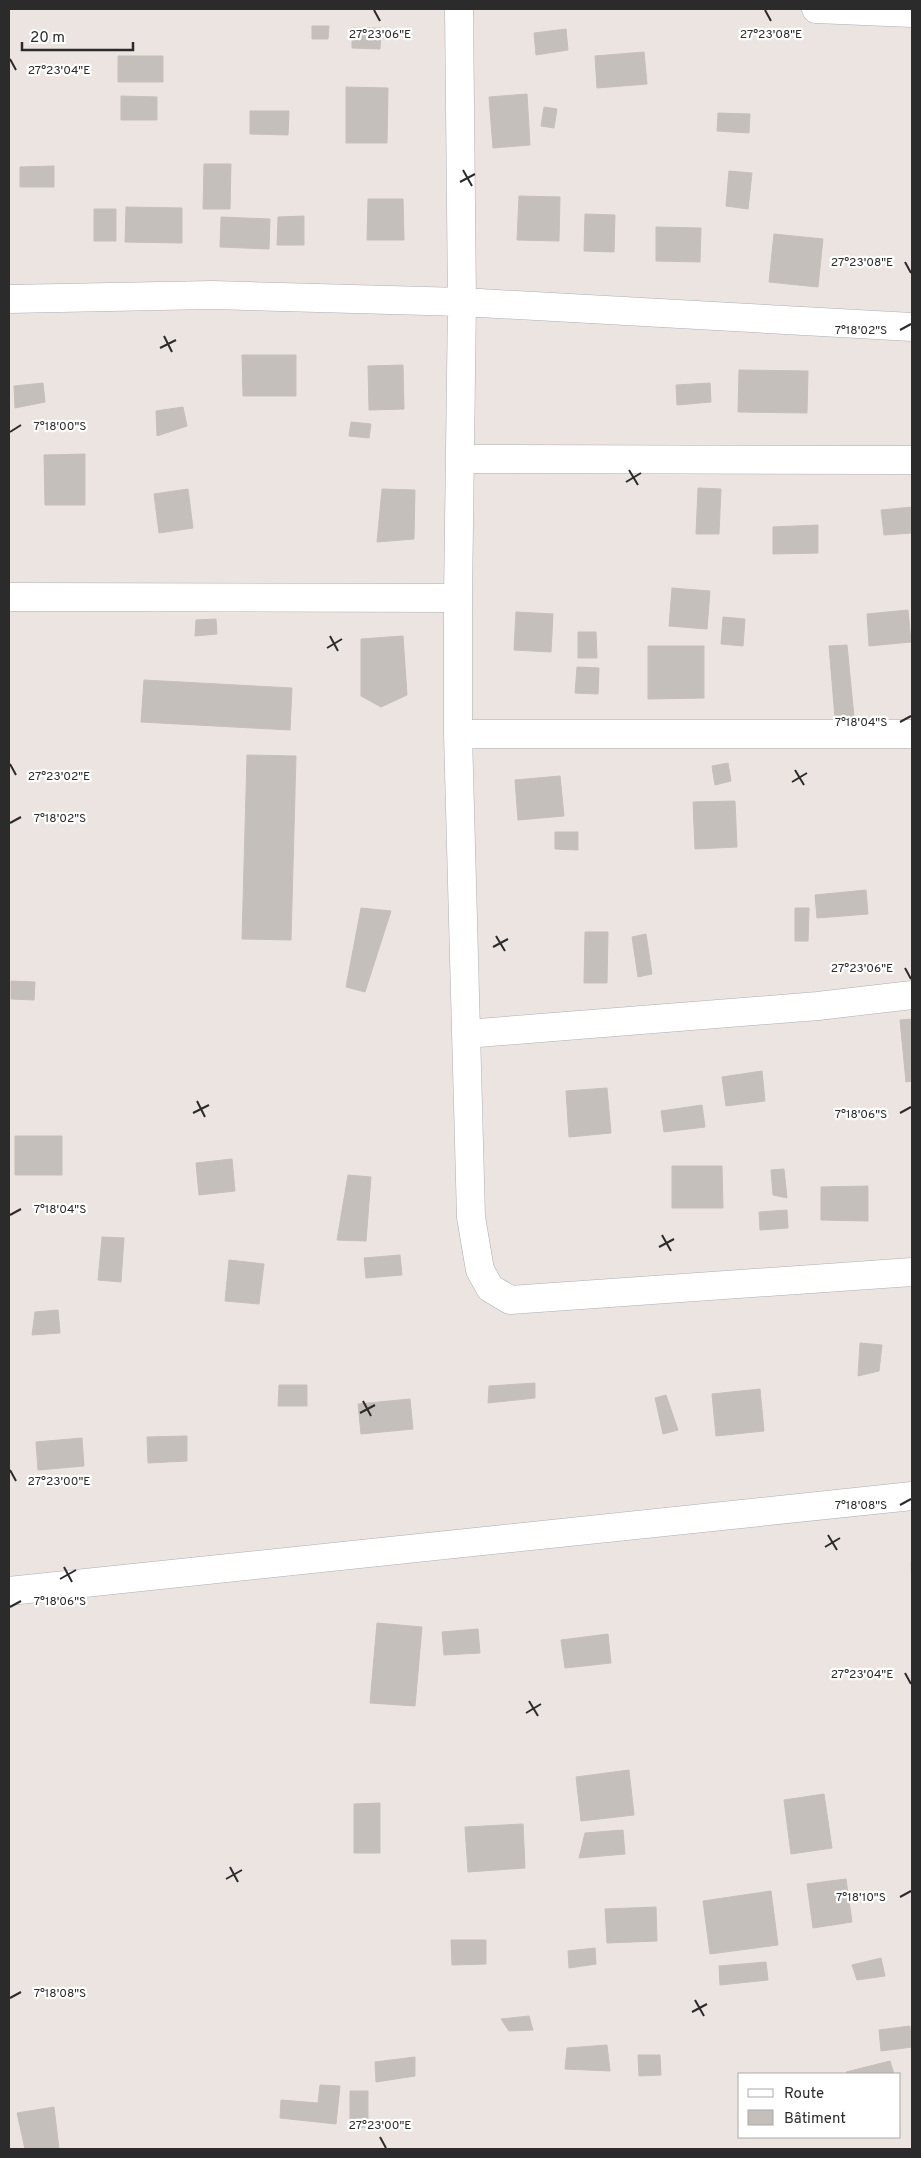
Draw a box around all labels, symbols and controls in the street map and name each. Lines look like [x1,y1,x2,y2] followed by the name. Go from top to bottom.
[22,20,134,52] scale bar
[349,27,411,43] text: 27°23'06"E
[740,27,802,43] text: 27°23'08"E
[30,29,65,48] text: 20 m
[28,63,90,79] text: 27°23'04"E
[831,255,893,271] text: 27°23'08"E
[835,323,887,339] text: 7°18'02"S
[34,419,86,435] text: 7°18'00"S
[835,715,887,731] text: 7°18'04"S
[28,769,90,785] text: 27°23'02"E
[34,811,86,827] text: 7°18'02"S
[831,961,893,977] text: 27°23'06"E
[835,1107,887,1123] text: 7°18'06"S
[34,1202,86,1218] text: 7°18'04"S
[28,1474,90,1490] text: 27°23'00"E
[835,1498,887,1514] text: 7°18'08"S
[34,1594,86,1610] text: 7°18'06"S
[831,1667,893,1683] text: 27°23'04"E
[836,1890,886,1906] text: 7°18'10"S
[34,1986,86,2002] text: 7°18'08"S
[738,2073,901,2138] legend
[784,2085,824,2104] text: Route
[784,2110,846,2129] text: Bâtiment
[349,2118,411,2134] text: 27°23'00"E

